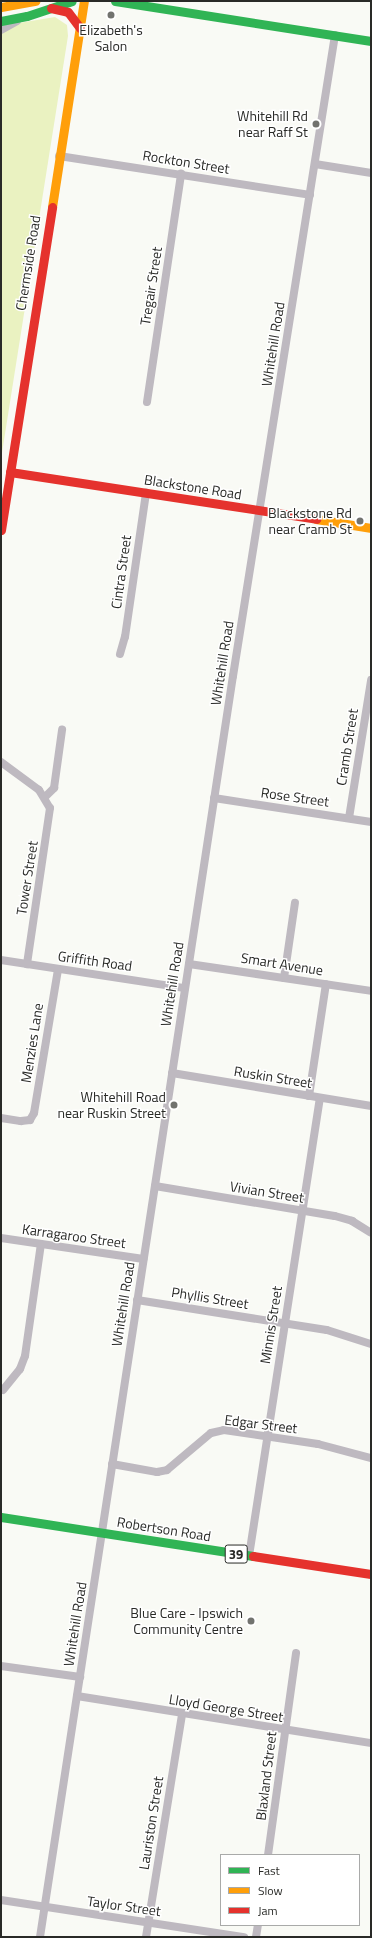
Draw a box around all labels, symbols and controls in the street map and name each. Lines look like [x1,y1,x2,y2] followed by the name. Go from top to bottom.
[106,10,116,20] marker: Elizabeth's Salon
[79,22,143,54] place label: Elizabeth's Salon
[237,108,308,140] place label: Whitehill Rd near Raff St
[311,119,321,129] marker: Whitehill Rd near Raff St
[141,147,231,177] street label: Rockton Street
[12,214,44,312] street label: Chermside Road
[137,246,165,326] street label: Tregair Street
[258,301,288,387] street label: Whitehill Road
[143,471,243,503] street label: Blackstone Road
[268,505,352,538] place label: Blackstone Rd near Cramb St
[355,516,365,526] marker: Blackstone Rd near Cramb St
[108,534,134,610] street label: Cintra Street
[207,620,237,706] street label: Whitehill Road
[333,707,361,787] street label: Cramb Street
[260,784,330,810] street label: Rose Street
[13,840,41,916] street label: Tower Street
[157,941,187,1027] street label: Whitehill Road
[57,947,133,975] street label: Griffith Road
[240,949,324,979] street label: Smart Avenue
[17,1002,47,1084] street label: Menzies Lane
[233,1063,313,1091] street label: Ruskin Street
[57,1089,166,1122] place label: Whitehill Road near Ruskin Street
[169,1100,179,1110] marker: Whitehill Road near Ruskin Street
[229,1178,305,1206] street label: Vivian Street
[21,1220,127,1252] street label: Karragaroo Street
[108,1261,138,1347] street label: Whitehill Road
[170,1284,250,1312] street label: Phyllis Street
[257,1285,285,1365] street label: Minnis Street
[224,1411,298,1437] street label: Edgar Street
[116,1513,212,1545] street label: Robertson Road
[224,1543,248,1565] road number: 39
[60,1581,90,1667] street label: Whitehill Road
[130,1605,243,1638] place label: Blue Care - Ipswich Community Centre
[246,1616,256,1626] marker: Blue Care - Ipswich Community Centre
[168,1691,284,1725] street label: Lloyd George Street
[252,1731,280,1821] street label: Blaxland Street
[135,1775,167,1871] street label: Lauriston Street
[220,1854,360,1926] legend
[258,1861,280,1880] text: Fast
[258,1881,283,1900] text: Slow
[86,1892,162,1920] street label: Taylor Street
[258,1901,278,1920] text: Jam

